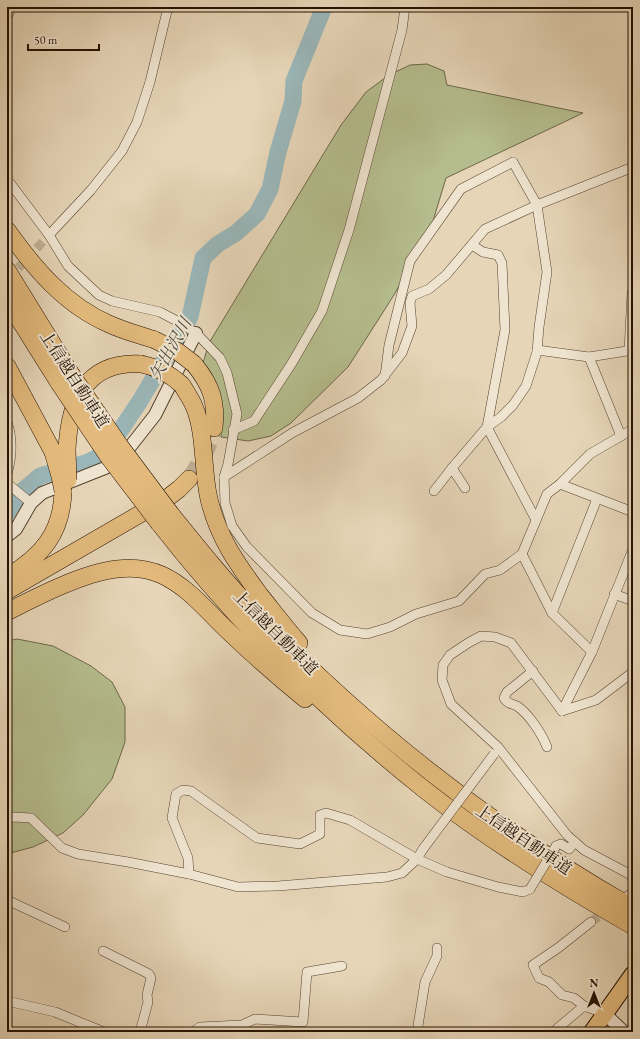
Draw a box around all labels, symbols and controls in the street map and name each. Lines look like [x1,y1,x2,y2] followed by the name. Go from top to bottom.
[28,26,99,52] scale bar
[34,32,58,48] text: 50 m
[144,312,197,384] water label: 矢出沢川
[35,327,114,432] street label: 上信越自動車道
[229,585,323,679] street label: 上信越自動車道
[471,799,576,879] street label: 上信越自動車道
[574,973,614,1013] north arrow
[590,976,599,990] text: N

